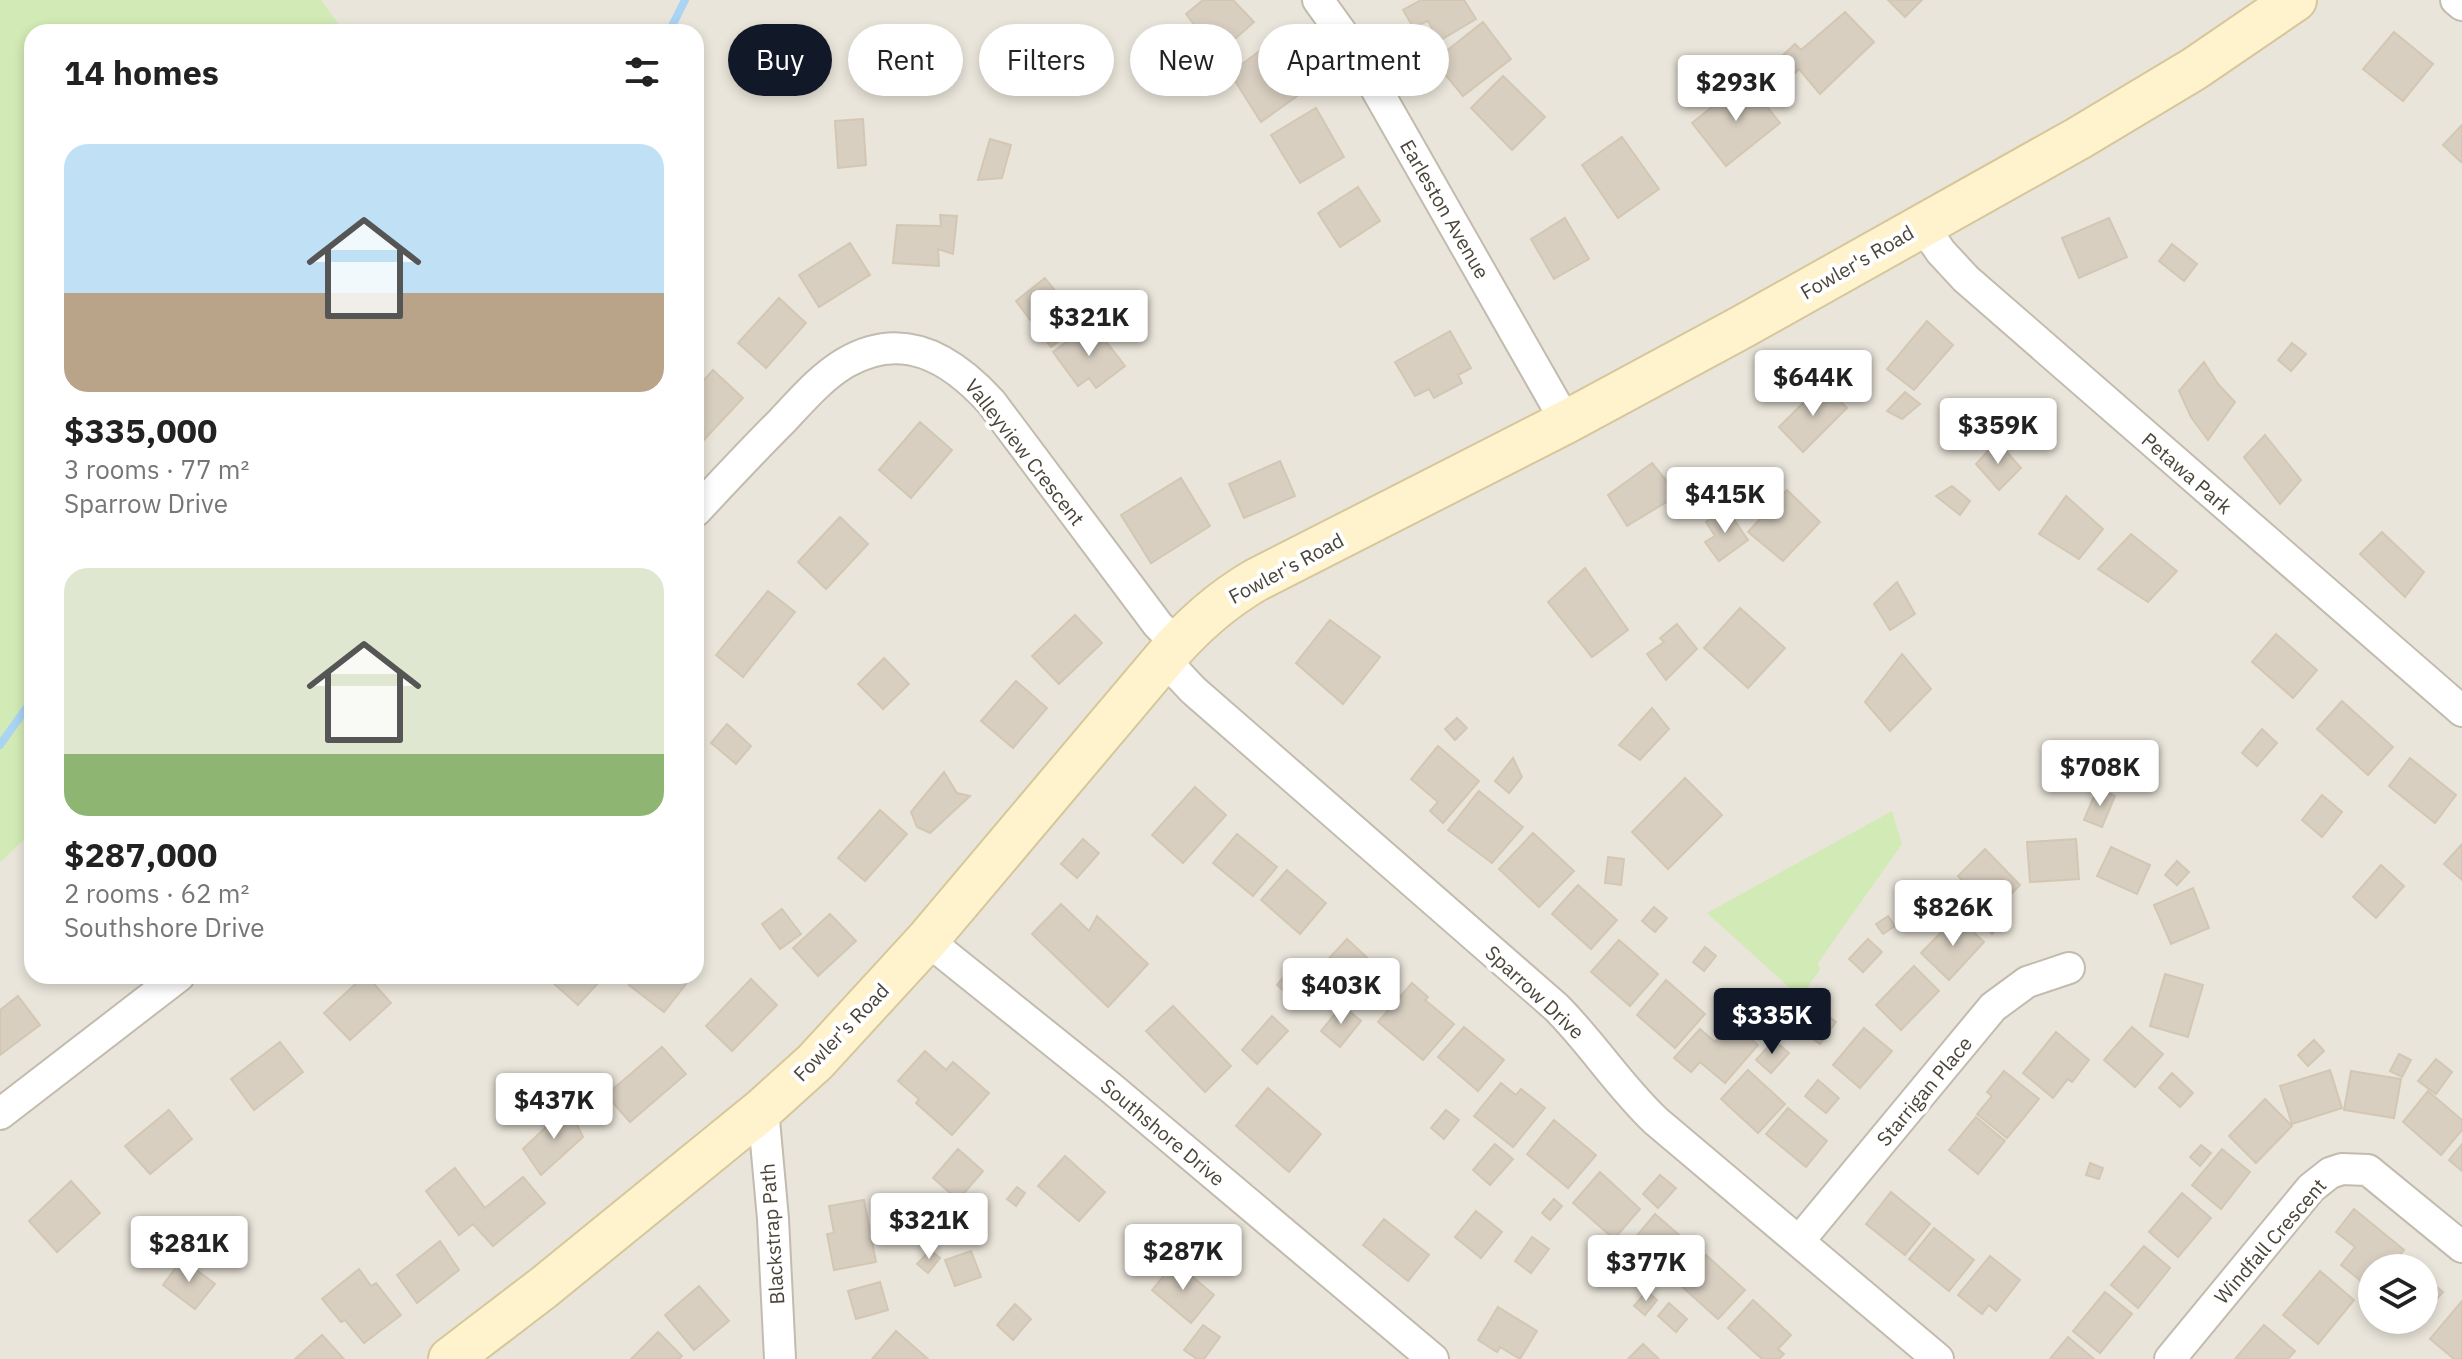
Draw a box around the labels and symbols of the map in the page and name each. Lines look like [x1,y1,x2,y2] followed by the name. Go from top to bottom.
[1680,55,1792,123] pin: $293K
[1394,134,1496,284] street label: Earleston Avenue
[1795,219,1919,305] street label: Fowler's Road
[1033,290,1145,358] pin: $321K
[1757,350,1869,418] pin: $644K
[959,373,1091,531] street label: Valleyview Crescent
[1942,398,2054,466] pin: $359K
[2136,426,2238,520] street label: Petawa Park
[1669,467,1781,535] pin: $415K
[1224,526,1348,610] street label: Fowler's Road
[2044,740,2156,808] pin: $708K
[1897,880,2009,948] pin: $826K
[1480,939,1590,1045] street label: Sparrow Drive
[1285,958,1397,1026] pin: $403K
[787,977,895,1087] street label: Fowler's Road
[1716,988,1828,1056] pin: $335K
[1870,1030,1978,1152] street label: Starrigan Place
[1095,1072,1231,1192] street label: Southshore Drive
[498,1073,610,1141] pin: $437K
[754,1163,790,1305] street label: Blackstrap Path
[2208,1172,2332,1310] street label: Windfall Crescent
[873,1193,985,1261] pin: $321K
[133,1216,245,1284] pin: $281K
[1127,1224,1239,1292] pin: $287K
[1590,1235,1702,1303] pin: $377K

